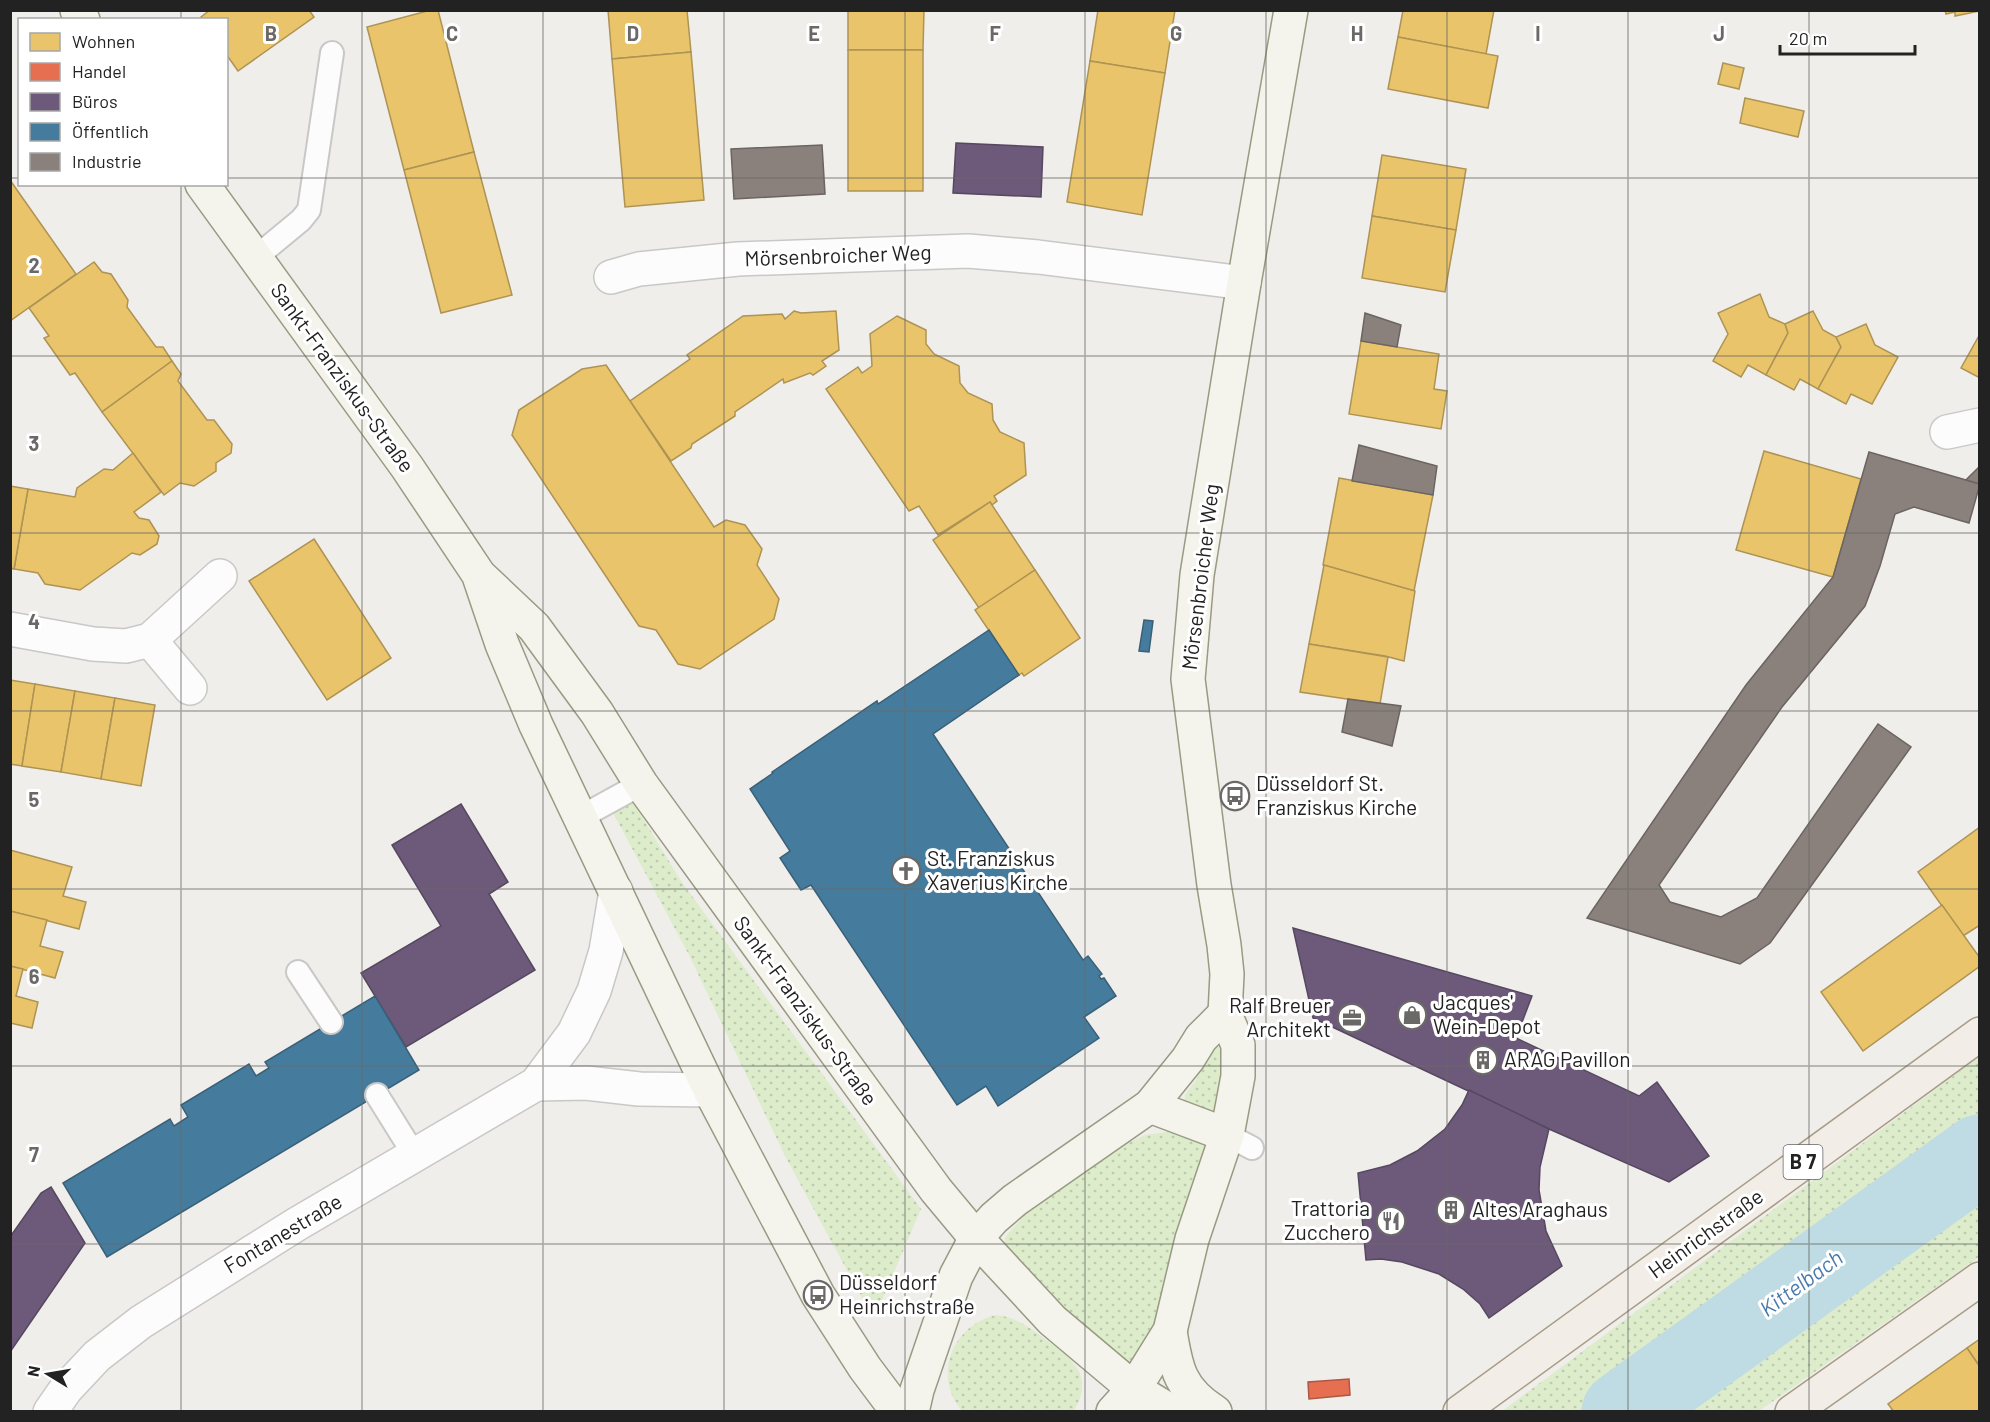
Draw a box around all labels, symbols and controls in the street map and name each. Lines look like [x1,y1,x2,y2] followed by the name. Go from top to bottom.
[18,18,228,186] legend
[1780,18,1915,56] scale bar
[265,21,277,45] text: B
[446,21,458,45] text: C
[627,21,639,45] text: D
[808,21,820,45] text: E
[989,21,1001,45] text: F
[1170,21,1182,45] text: G
[1351,21,1363,45] text: H
[1535,21,1541,45] text: I
[1713,21,1725,45] text: J
[1789,27,1827,49] text: 20 m
[72,30,135,52] text: Wohnen
[72,60,126,82] text: Handel
[72,90,118,112] text: Büros
[72,120,149,142] text: Öffentlich
[72,150,142,172] text: Industrie
[744,239,932,270] street label: Mörsenbroicher Weg
[28,253,40,277] text: 2
[266,278,420,477] street label: Sankt-Franziskus-Straße
[29,431,39,455] text: 3
[1176,482,1223,671] street label: Mörsenbroicher Weg
[28,609,40,633] text: 4
[1256,770,1417,819] place label: Düsseldorf St. Franziskus Kirche
[1219,780,1251,812] bus stop icon: Düsseldorf St. Franziskus Kirche
[29,787,40,811] text: 5
[927,845,1068,894] place label: St. Franziskus Xaverius Kirche
[890,855,922,887] church icon: St. Franziskus Xaverius Kirche
[729,911,883,1110] street label: Sankt-Franziskus-Straße
[29,964,40,988] text: 6
[1433,989,1541,1038] place label: Jacques' Wein-Depot
[1229,992,1331,1041] place label: Ralf Breuer Architekt
[1396,999,1428,1031] shop icon: Jacques' Wein-Depot
[1336,1002,1368,1034] office icon: Ralf Breuer Architekt
[1467,1044,1499,1076] building icon: ARAG Pavillon
[1504,1046,1631,1071] place label: ARAG Pavillon
[29,1142,39,1166] text: 7
[1784,1145,1822,1179] road number: B 7
[1643,1183,1767,1283] street label: Heinrichstraße
[219,1188,346,1278] street label: Fontanestraße
[1435,1194,1467,1226] building icon: Altes Araghaus
[1284,1195,1370,1244] place label: Trattoria Zucchero
[1472,1196,1608,1221] place label: Altes Araghaus
[1375,1205,1407,1237] restaurant icon: Trattoria Zucchero
[1754,1244,1847,1321] water label: Kittelbach
[839,1269,975,1318] place label: Düsseldorf Heinrichstraße
[802,1279,834,1311] bus stop icon: Düsseldorf Heinrichstraße
[18,1344,78,1404] north arrow
[22,1364,43,1378] text: N

